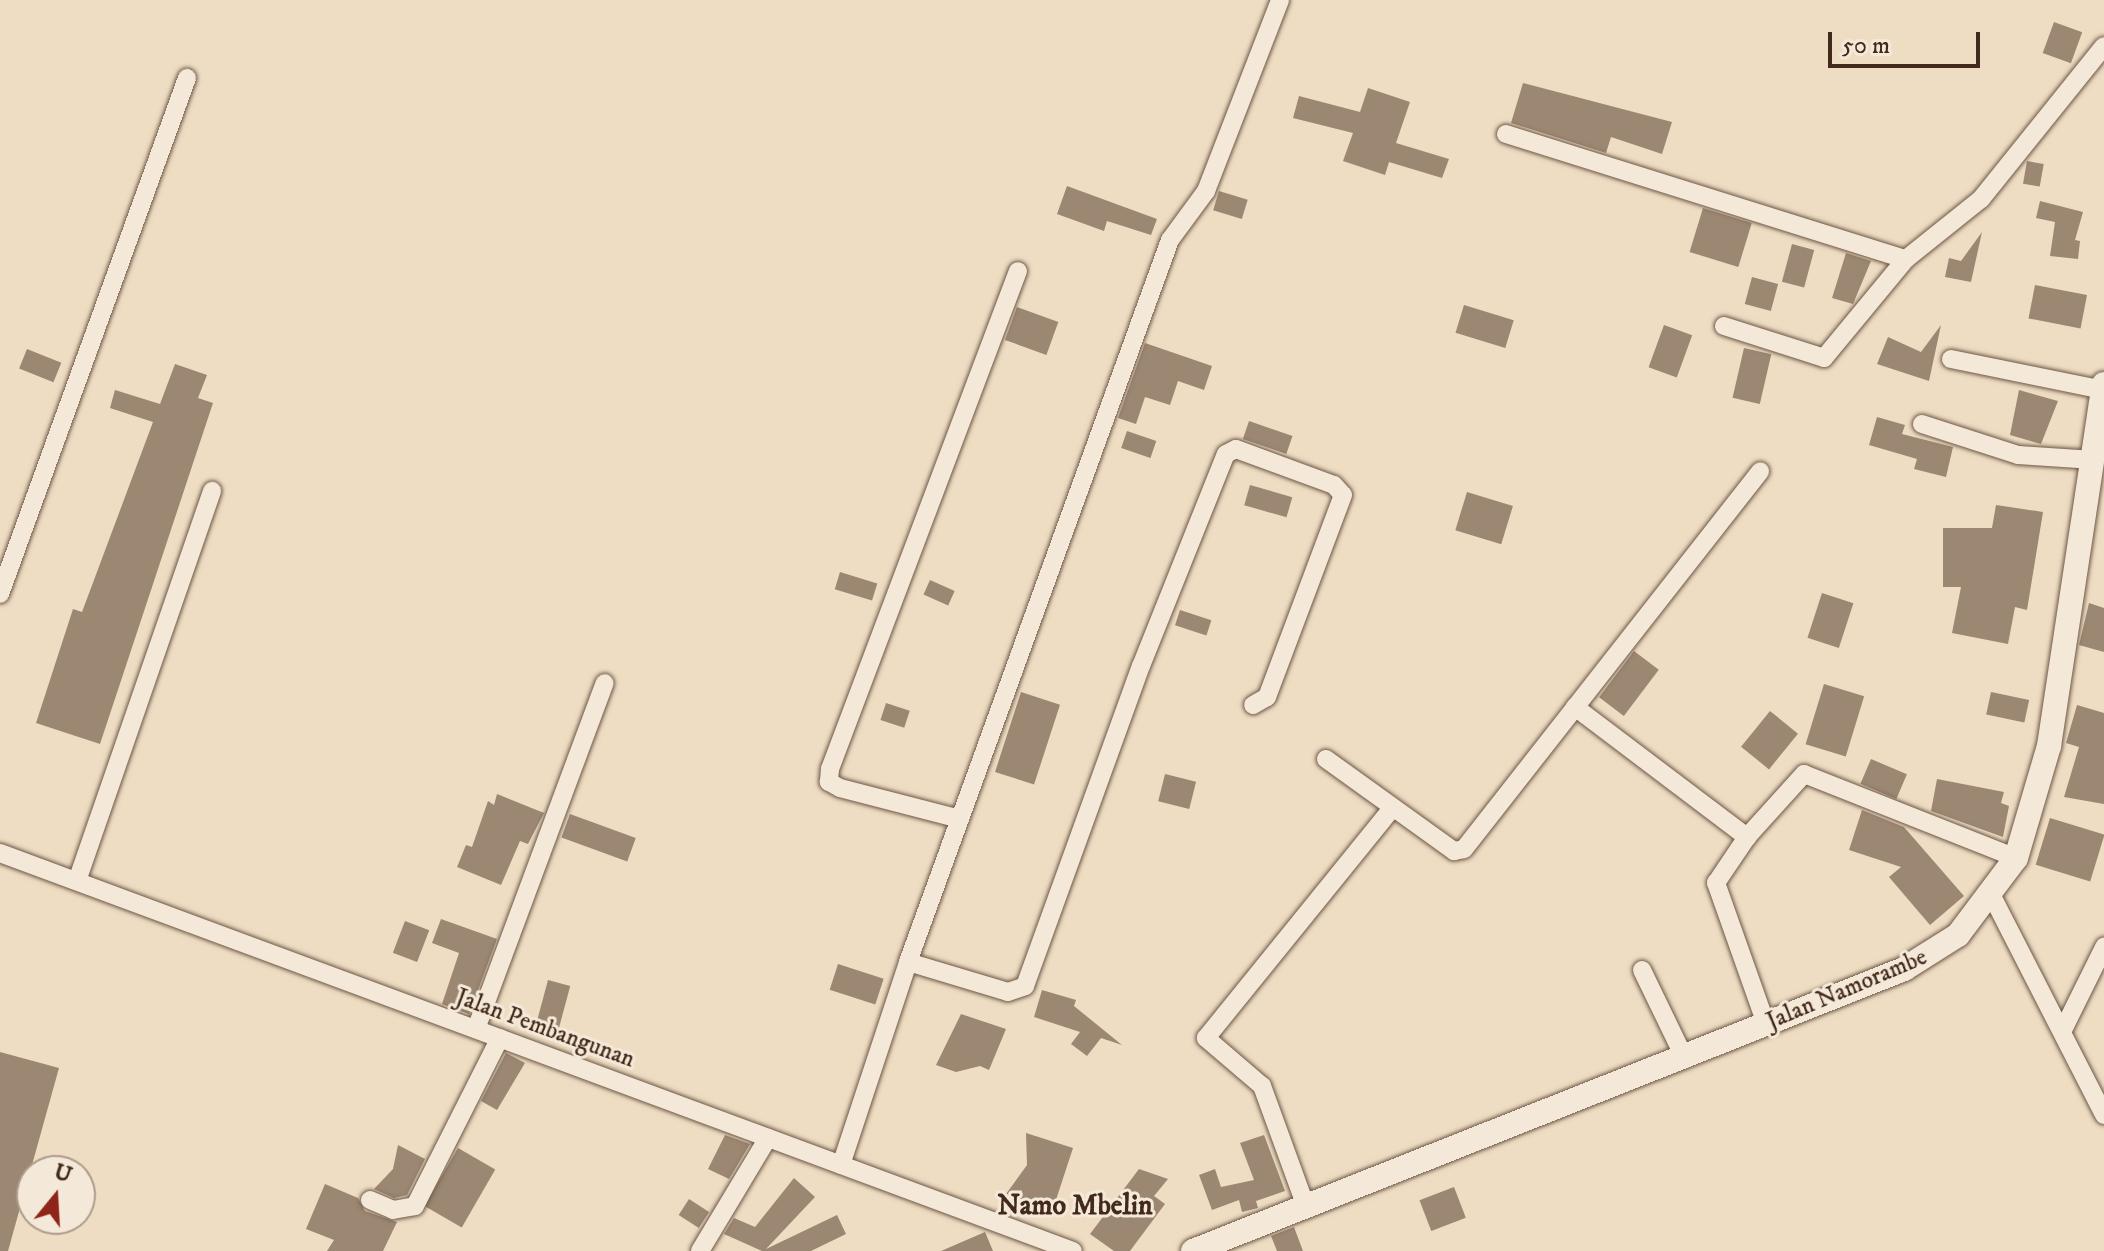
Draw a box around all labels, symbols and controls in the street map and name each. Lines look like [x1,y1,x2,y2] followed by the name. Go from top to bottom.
[1832,16,1984,66] scale bar
[1842,31,1890,61] text: 50 m
[1762,943,1932,1037] street label: Jalan Namorambe
[452,983,638,1075] street label: Jalan Pembangunan
[16,1155,96,1235] north arrow
[51,1158,75,1189] text: U
[997,1189,1153,1223] district label: Namo Mbelin

